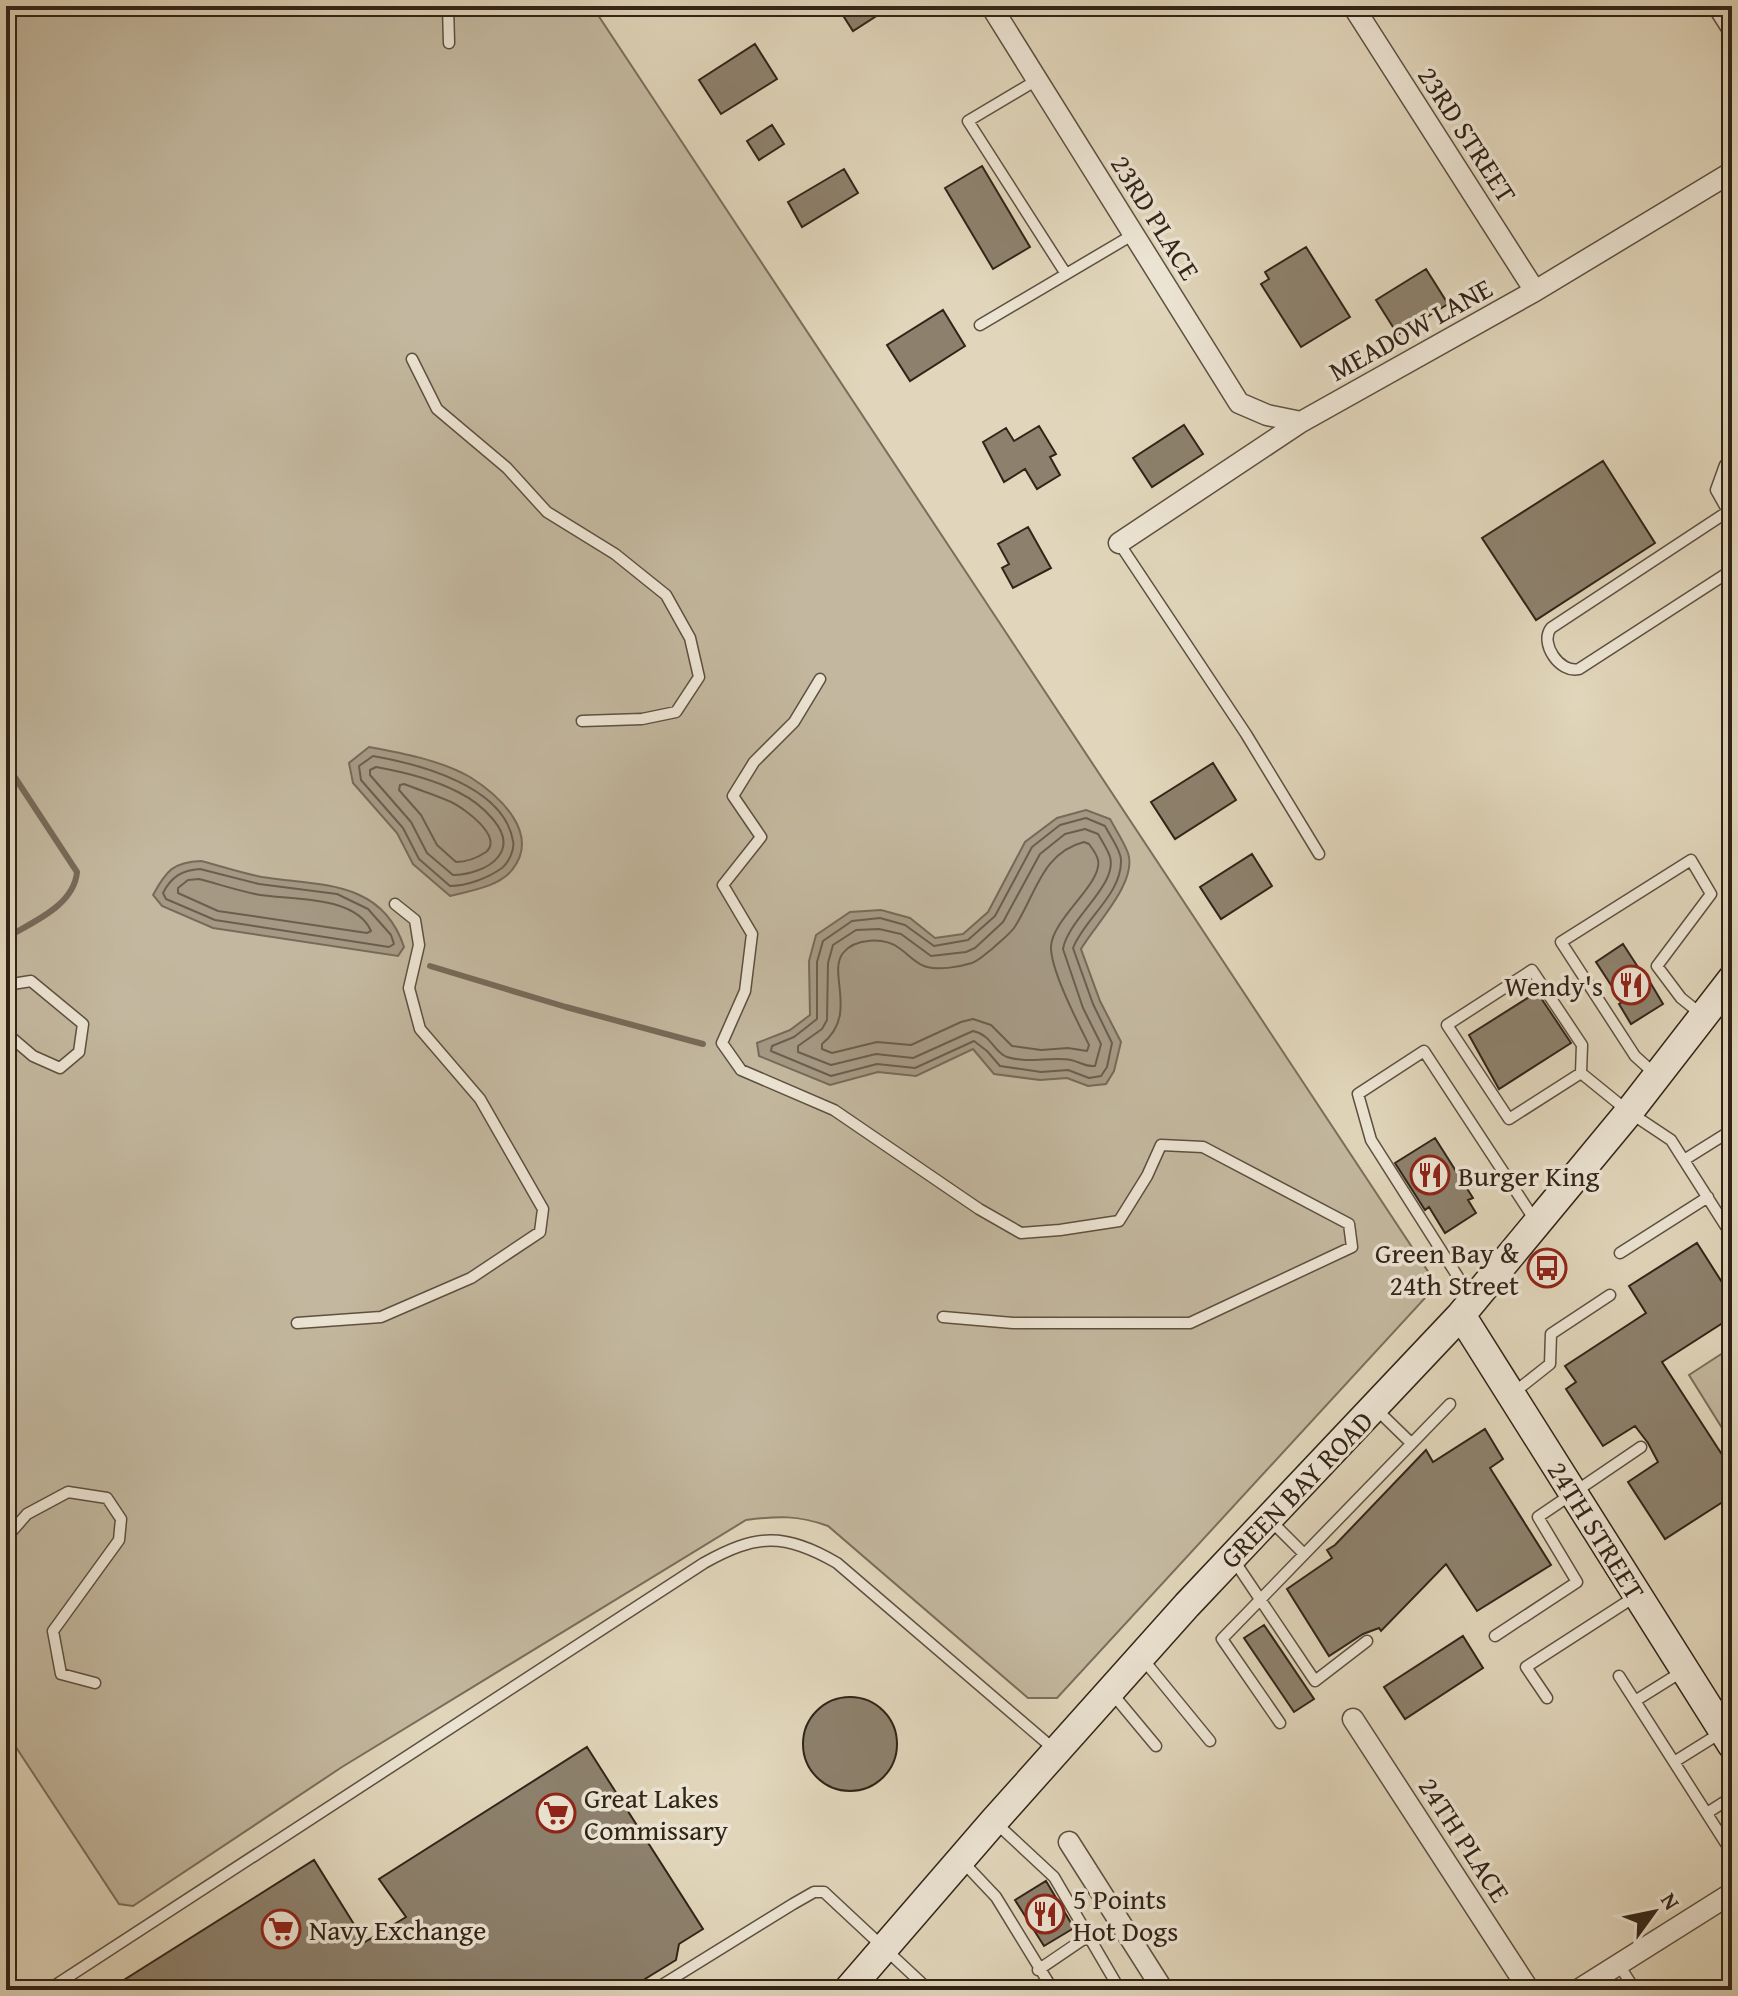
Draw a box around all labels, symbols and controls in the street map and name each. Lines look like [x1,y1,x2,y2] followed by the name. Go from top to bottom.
[1408,58,1528,211] street label: 23RD STREET
[1101,146,1211,288] street label: 23RD PLACE
[1321,267,1499,391] street label: MEADOW LANE
[1610,964,1652,1006] restaurant icon: Wendy's
[1504,965,1603,1006] place label: Wendy's
[1409,1154,1451,1196] restaurant icon: Burger King
[1458,1155,1599,1196] place label: Burger King
[1375,1232,1519,1305] place label: Green Bay & 24th Street
[1526,1247,1568,1289] bus stop icon: Green Bay & 24th Street
[1210,1401,1382,1577] street label: GREEN BAY ROAD
[1538,1453,1656,1608] street label: 24TH STREET
[1409,1768,1521,1910] street label: 24TH PLACE
[584,1777,728,1850] place label: Great Lakes Commissary
[535,1792,577,1834] supermarket icon: Great Lakes Commissary
[1614,1872,1694,1952] north arrow
[1073,1878,1178,1951] place label: 5 Points Hot Dogs
[1653,1886,1688,1916] text: N
[1024,1893,1066,1935] restaurant icon: 5 Points Hot Dogs
[260,1908,302,1950] supermarket icon: Navy Exchange
[309,1909,486,1950] place label: Navy Exchange

